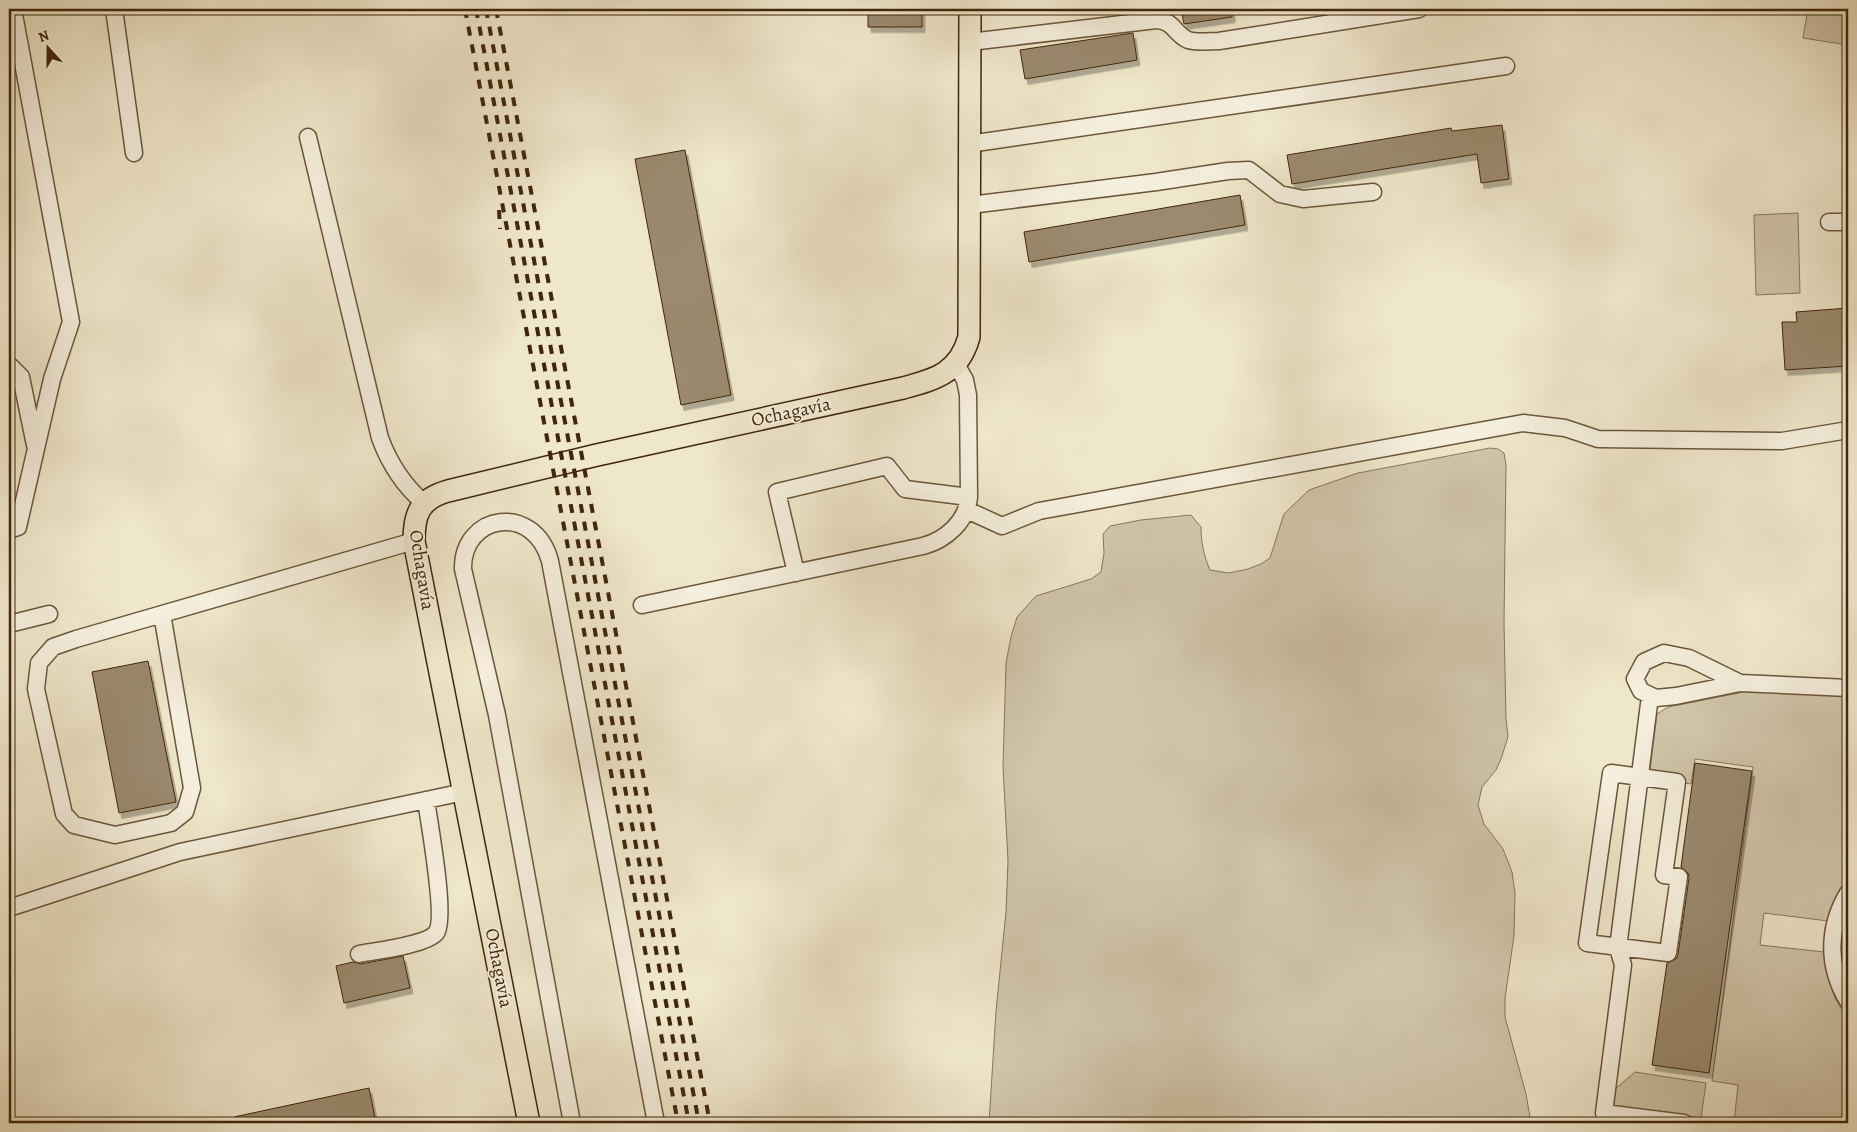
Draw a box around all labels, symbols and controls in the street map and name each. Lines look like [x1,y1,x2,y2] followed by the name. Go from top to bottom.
[22,22,72,72] north arrow
[35,26,52,47] text: N
[749,391,833,433] street label: Ochagavía
[403,528,441,612] street label: Ochagavía
[479,926,519,1010] street label: Ochagavía

